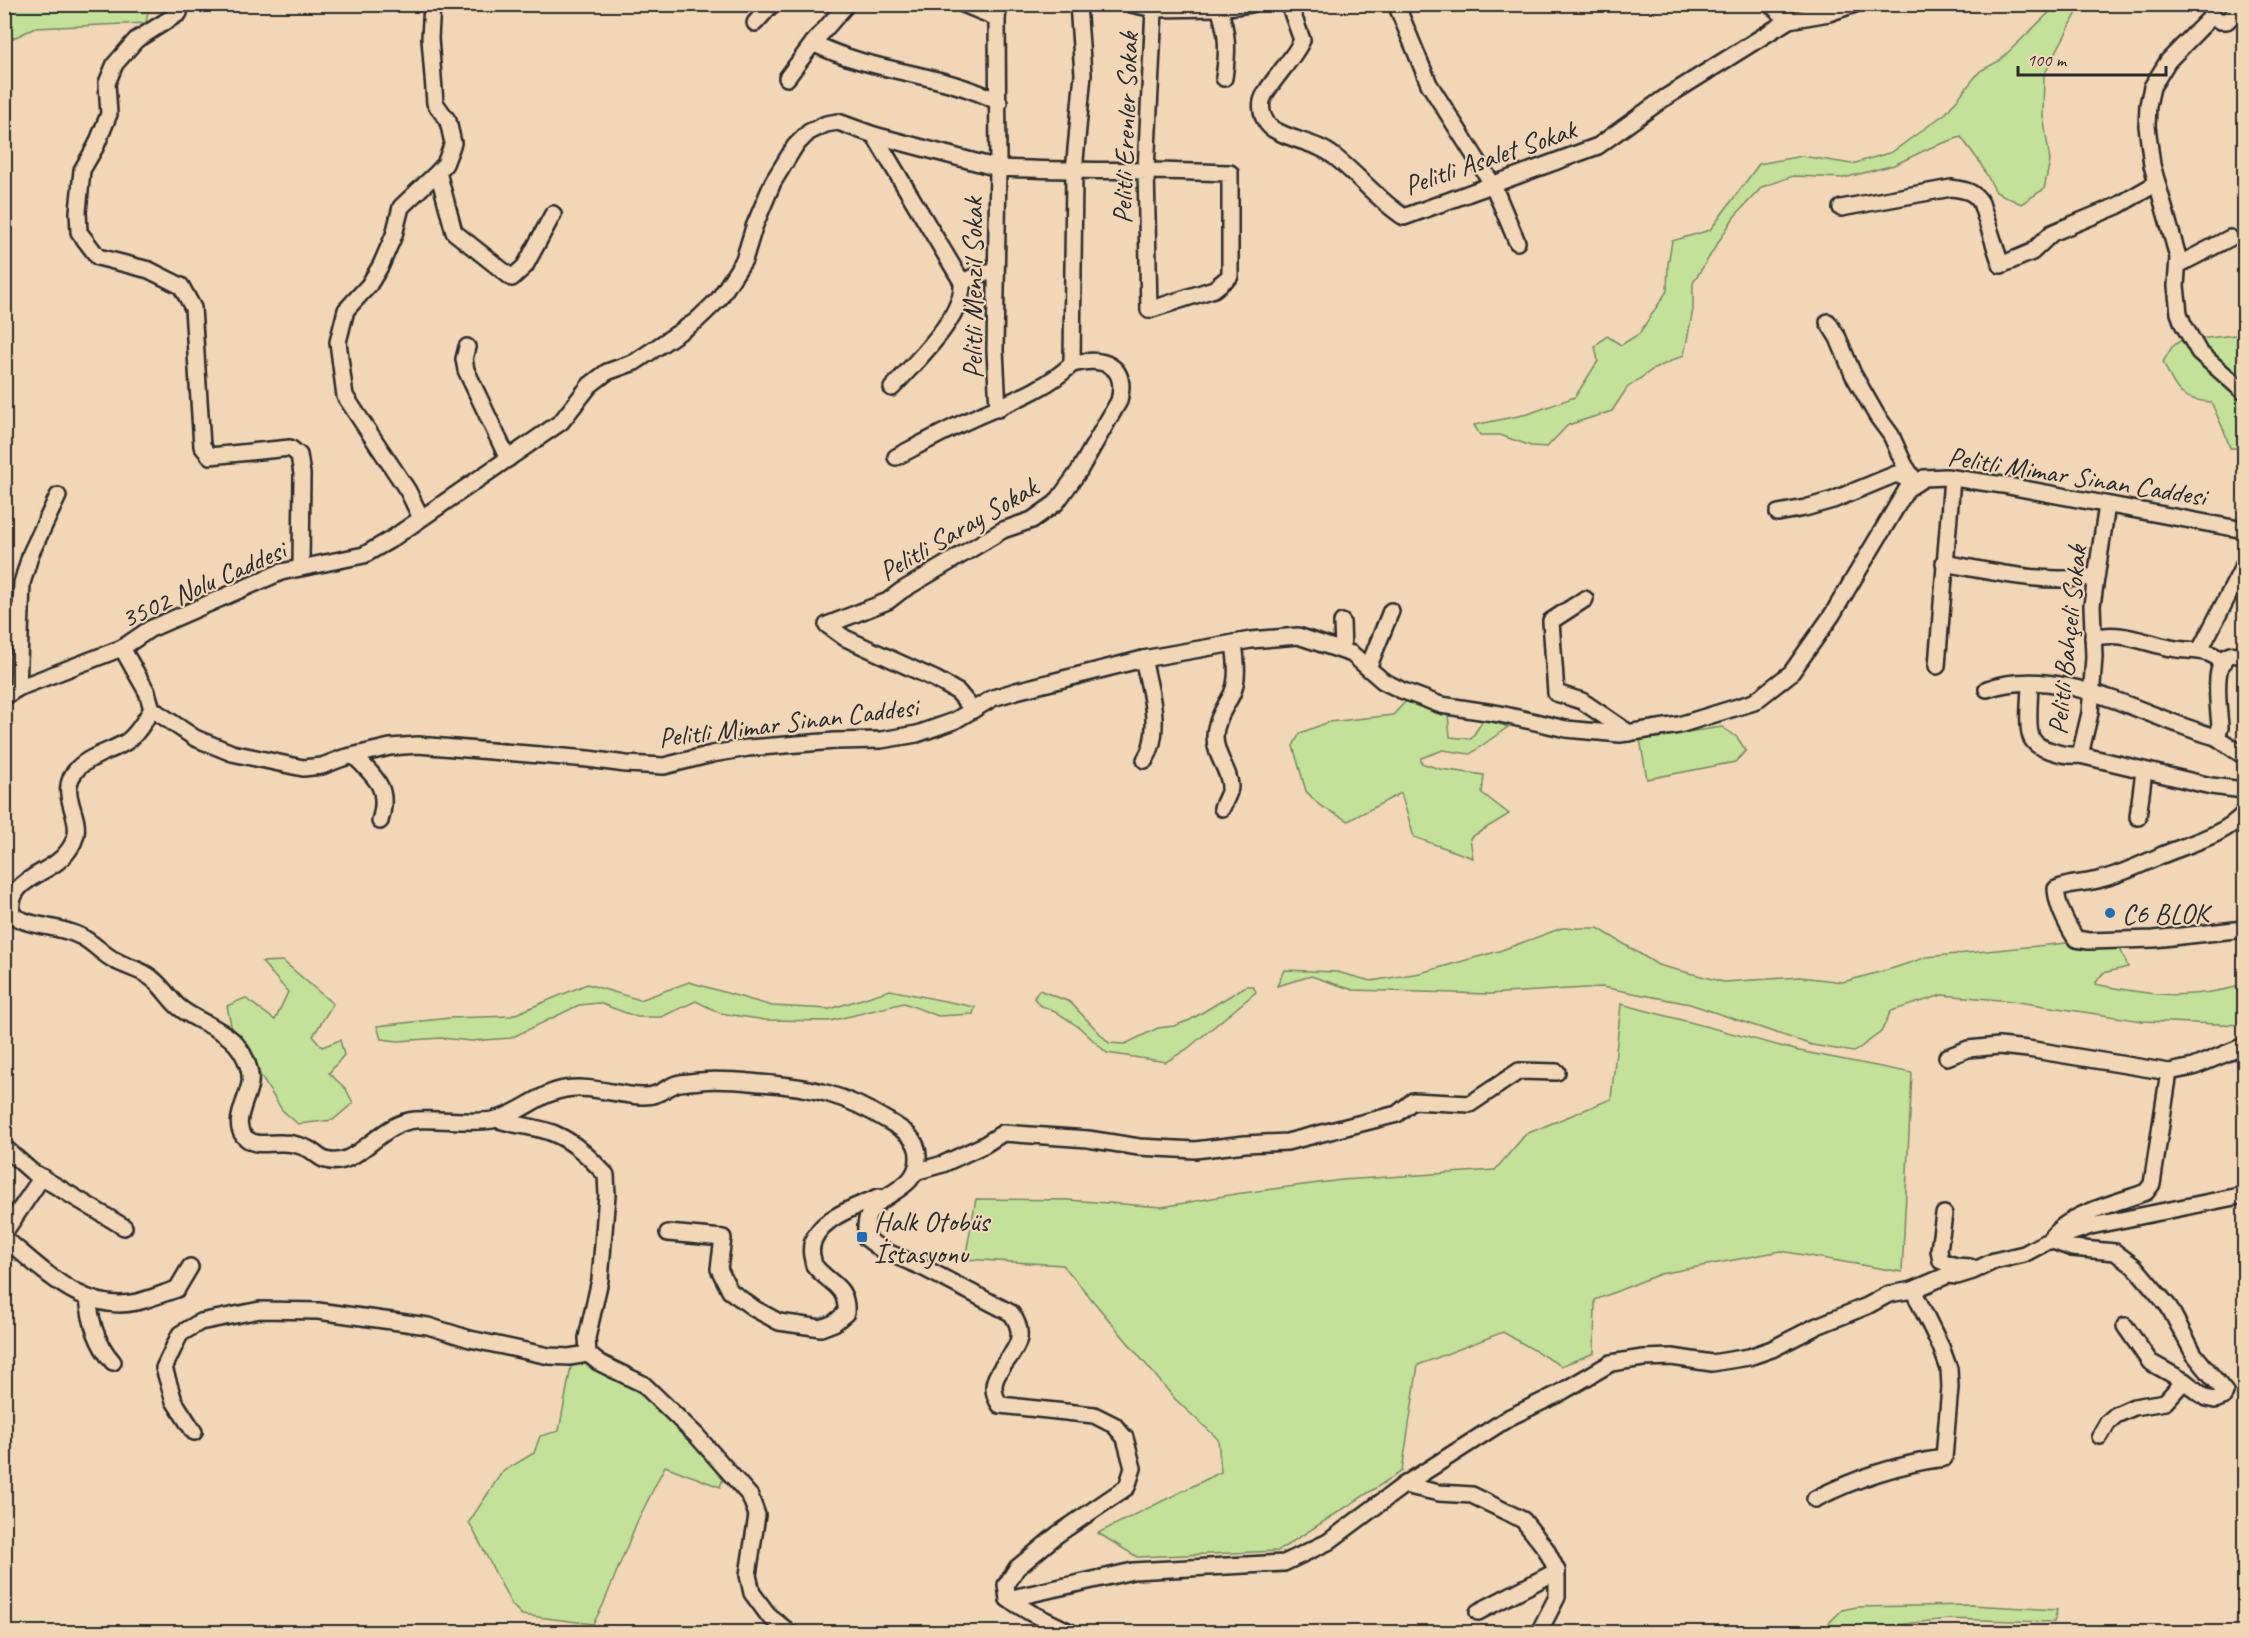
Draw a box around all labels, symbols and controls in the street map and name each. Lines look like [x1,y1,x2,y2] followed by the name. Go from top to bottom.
[1104,30,1146,224] street label: Pelitli Erenler Sokak
[2018,39,2166,77] scale bar
[2027,49,2068,71] text: 100 m
[1399,111,1582,203] street label: Pelitli Asalet Sokak
[955,196,990,379] street label: Pelitli Menzil Sokak
[1945,438,2212,514] street label: Pelitli Mimar Sinan Caddesi
[873,468,1046,588] street label: Pelitli Saray Sokak
[115,531,294,636] street label: 3502 Nolu Caddesi
[2040,542,2095,736] street label: Pelitli Bahçeli Sokak
[656,688,923,755] street label: Pelitli Mimar Sinan Caddesi
[2122,896,2212,931] place label: C6 BLOK
[2103,906,2117,920] marker: C6 BLOK
[874,1204,991,1271] place label: Halk Otobüs İstasyonu
[855,1230,869,1244] marker: Halk Otobüs İstasyonu

